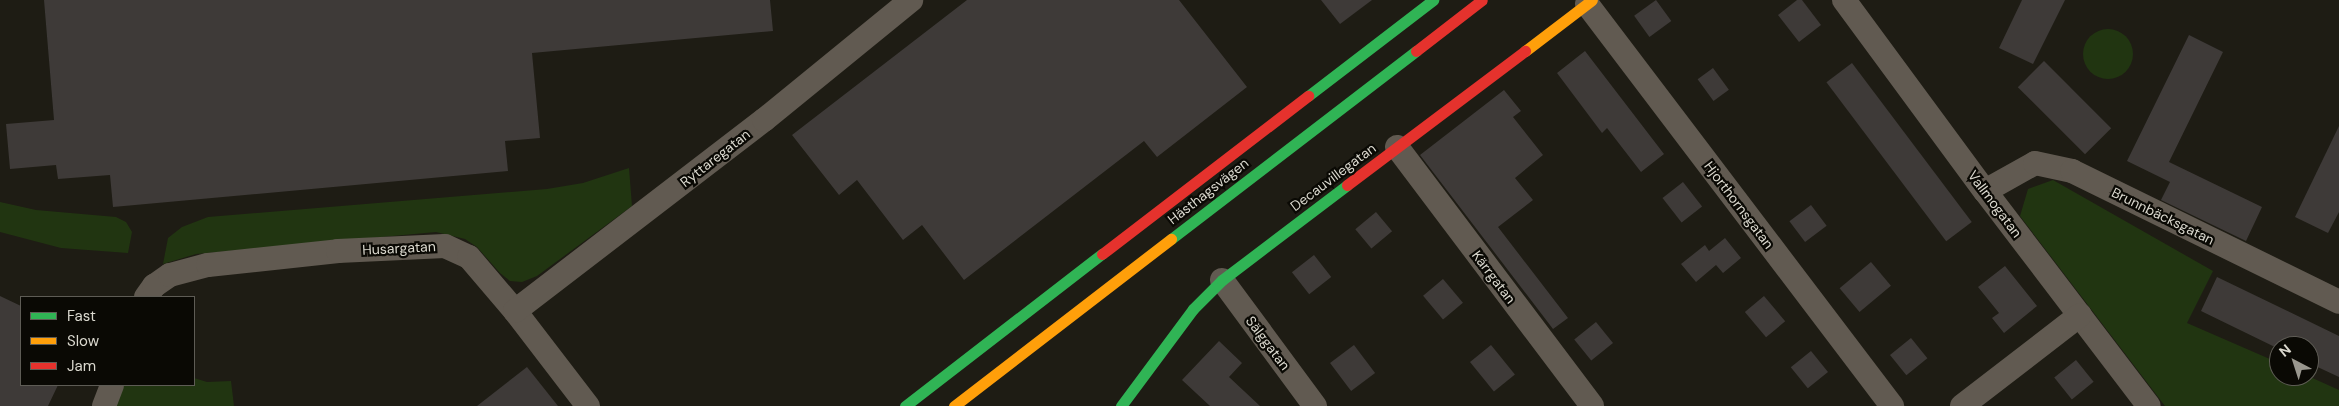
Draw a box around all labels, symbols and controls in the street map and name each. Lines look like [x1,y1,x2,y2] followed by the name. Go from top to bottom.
[677,126,753,190] street label: Ryttaregatan
[1287,139,1379,215] street label: Decauvillegatan
[1164,154,1252,228] street label: Hästhagsvägen
[1701,158,1777,252] street label: Hjorthornsgatan
[1964,167,2026,241] street label: Vallmogatan
[2109,184,2217,248] street label: Brunnbäcksgatan
[362,238,436,258] street label: Husargatan
[1469,247,1519,307] street label: Kärrgatan
[20,296,195,386] legend
[67,306,96,326] text: Fast
[1242,313,1294,373] street label: Sälggatan
[67,331,99,351] text: Slow
[2269,336,2319,386] north arrow
[2275,340,2295,360] text: N
[67,356,96,376] text: Jam

